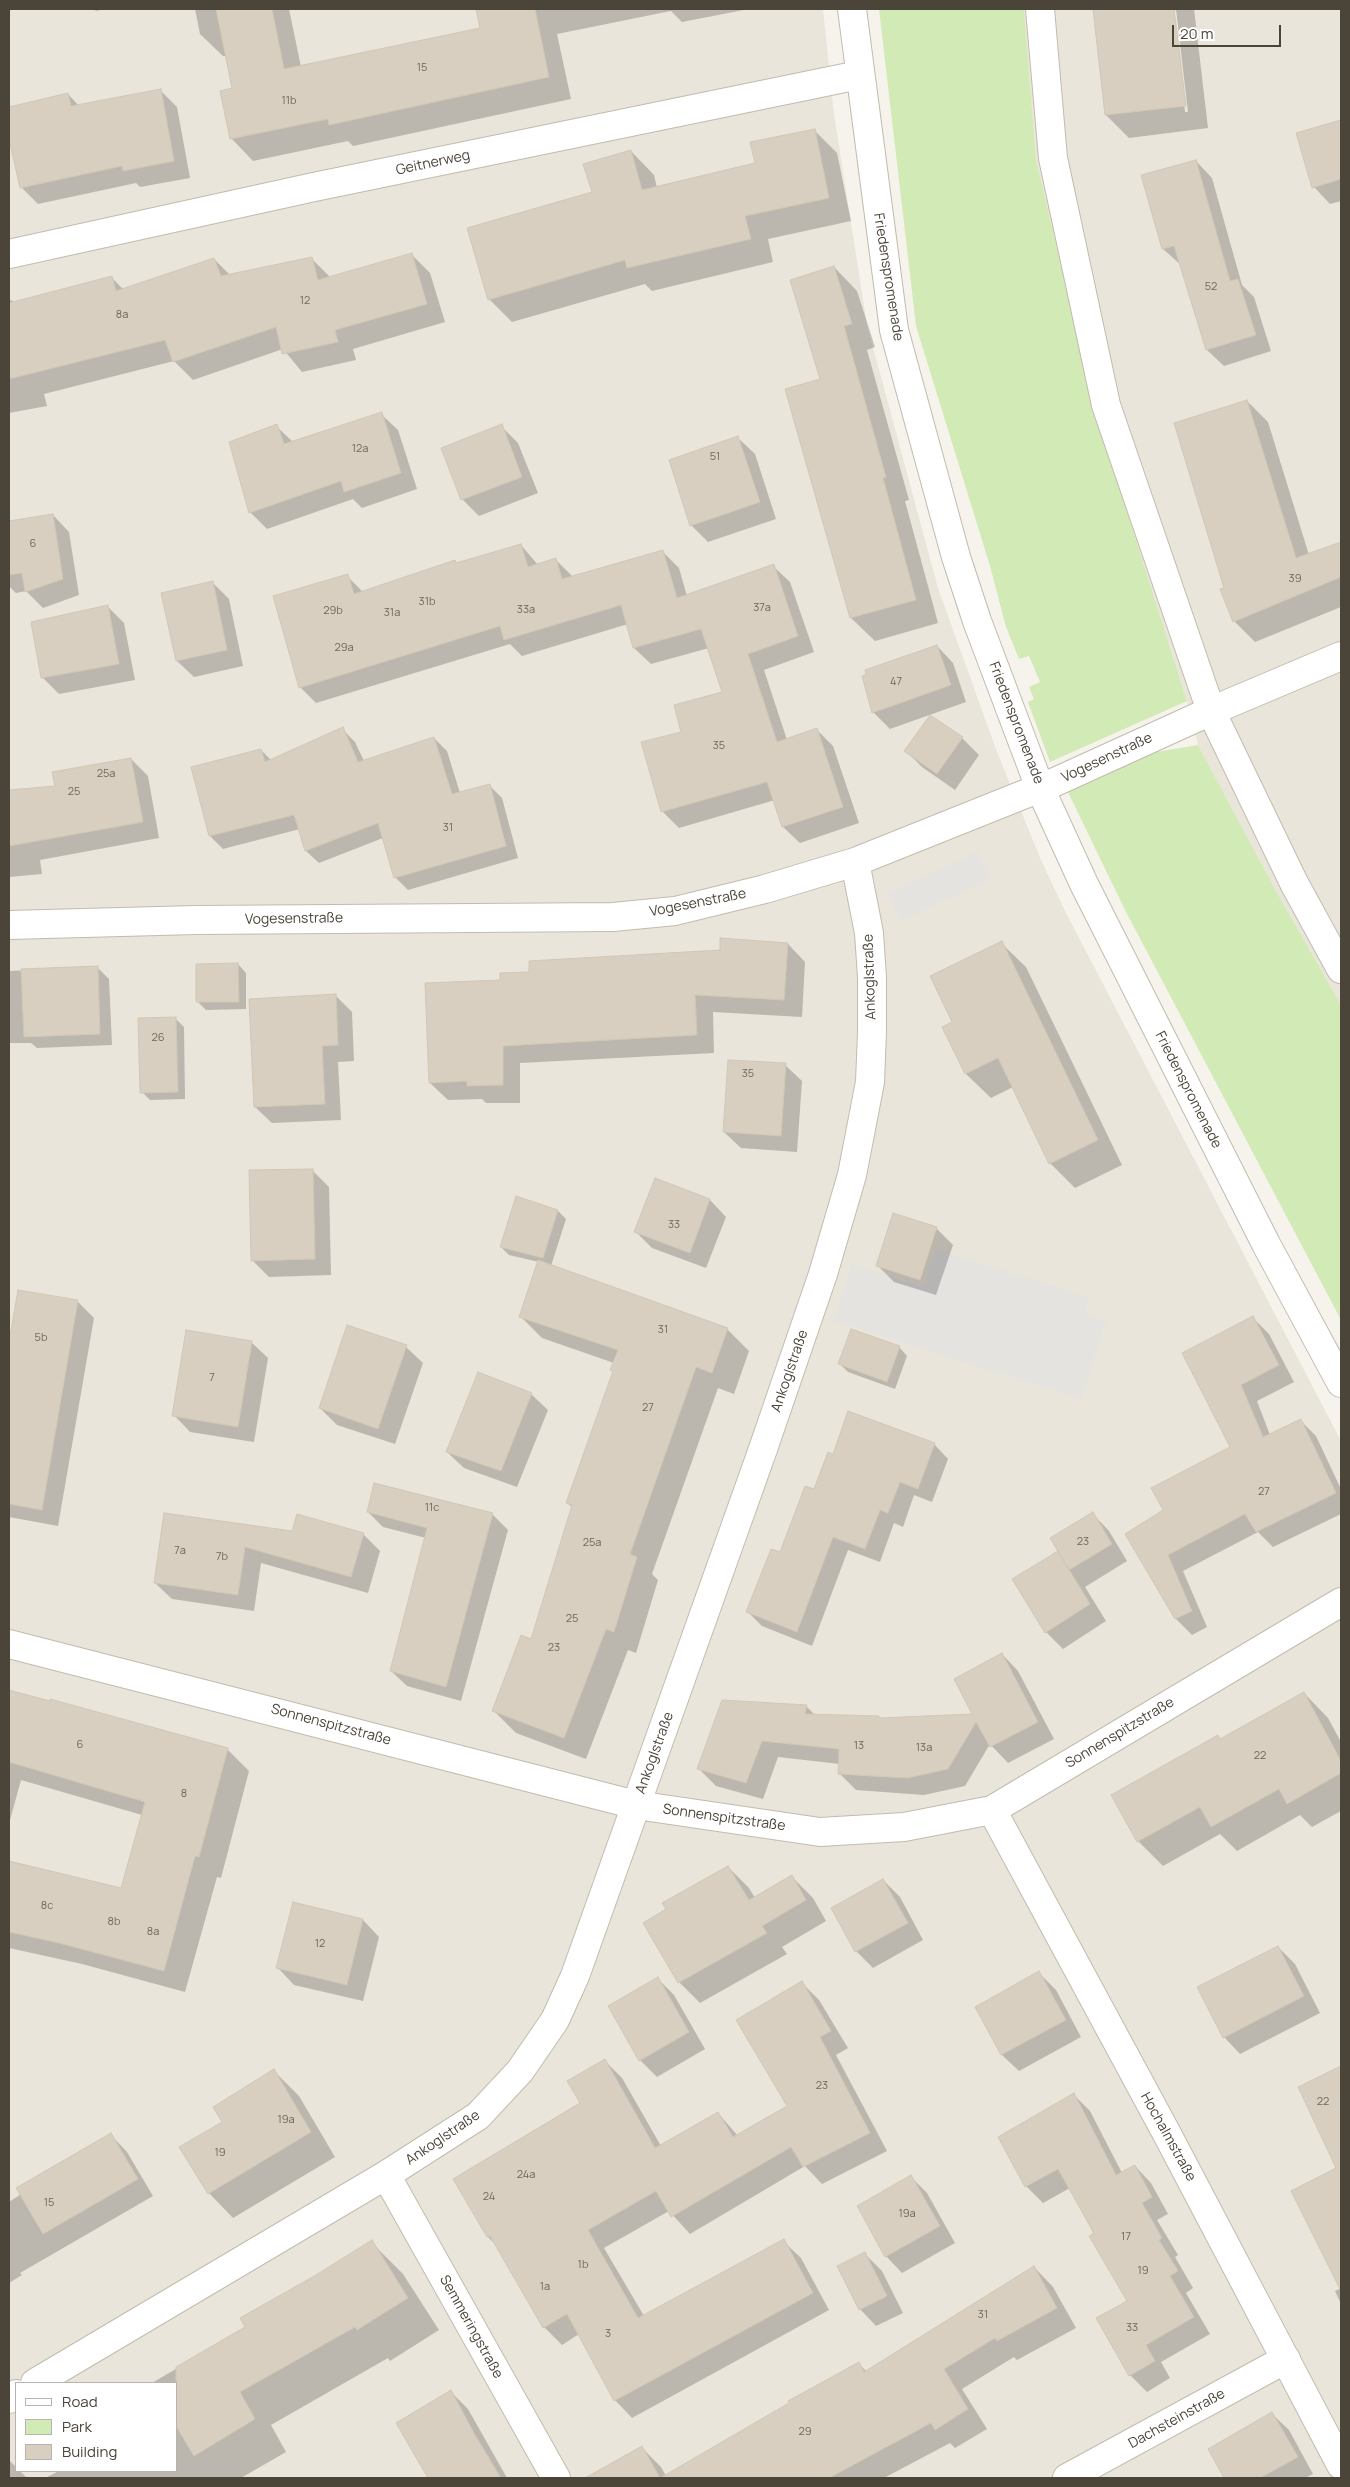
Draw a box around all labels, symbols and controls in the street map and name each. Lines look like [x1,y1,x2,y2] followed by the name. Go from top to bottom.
[1175,15,1284,47] scale bar
[1180,23,1213,44] text: 20 m
[417,61,427,75] house number: 15
[281,94,297,108] house number: 11b
[394,147,472,179] street label: Geitnerweg
[870,212,906,342] street label: Friedenspromenade
[1205,280,1217,294] house number: 52
[300,294,310,308] house number: 12
[116,308,128,322] house number: 8a
[352,442,368,456] house number: 12a
[710,450,720,464] house number: 51
[30,537,36,551] house number: 6
[1289,572,1301,586] house number: 39
[419,595,435,609] house number: 31b
[753,601,771,615] house number: 37a
[517,603,535,617] house number: 33a
[323,604,343,618] house number: 29b
[384,606,400,620] house number: 31a
[334,641,354,655] house number: 29a
[985,660,1047,786] street label: Friedenspromenade
[890,675,902,689] house number: 47
[1059,730,1155,786] street label: Vogesenstraße
[713,739,725,753] house number: 35
[97,767,115,781] house number: 25a
[68,785,80,799] house number: 25
[443,821,453,835] house number: 31
[648,885,748,921] street label: Vogesenstraße
[245,910,343,928] street label: Vogesenstraße
[860,934,880,1020] street label: Ankoglstraße
[1151,1029,1225,1151] street label: Friedenspromenade
[151,1031,165,1045] house number: 26
[742,1067,754,1081] house number: 35
[668,1218,680,1232] house number: 33
[658,1323,668,1337] house number: 31
[768,1328,812,1414] street label: Ankoglstraße
[35,1331,47,1345] house number: 5b
[209,1371,215,1385] house number: 7
[642,1401,654,1415] house number: 27
[1258,1485,1270,1499] house number: 27
[425,1501,439,1515] house number: 11c
[1077,1535,1089,1549] house number: 23
[583,1536,601,1550] house number: 25a
[174,1544,186,1558] house number: 7a
[216,1550,228,1564] house number: 7b
[566,1612,578,1626] house number: 25
[548,1641,560,1655] house number: 23
[1063,1694,1177,1772] street label: Sonnenspitzstraße
[269,1701,393,1749] street label: Sonnenspitzstraße
[632,1710,678,1796] street label: Ankoglstraße
[77,1738,83,1752] house number: 6
[854,1739,864,1753] house number: 13
[916,1741,932,1755] house number: 13a
[1254,1749,1266,1763] house number: 22
[181,1787,187,1801] house number: 8
[662,1801,786,1835] street label: Sonnenspitzstraße
[41,1899,53,1913] house number: 8c
[108,1915,120,1929] house number: 8b
[147,1925,159,1939] house number: 8a
[315,1937,325,1951] house number: 12
[816,2079,828,2093] house number: 23
[1137,2090,1199,2184] street label: Hochalmstraße
[1317,2095,1329,2109] house number: 22
[403,2107,483,2169] street label: Ankoglstraße
[277,2113,295,2127] house number: 19a
[214,2146,226,2160] house number: 19
[517,2168,535,2182] house number: 24a
[483,2190,495,2204] house number: 24
[44,2196,54,2210] house number: 15
[898,2207,916,2221] house number: 19a
[1121,2230,1131,2244] house number: 17
[578,2258,588,2272] house number: 1b
[1137,2264,1149,2278] house number: 19
[436,2272,506,2382] street label: Semmeringstraße
[540,2280,550,2294] house number: 1a
[978,2308,988,2322] house number: 31
[1126,2321,1138,2335] house number: 33
[605,2327,611,2341] house number: 3
[15,2382,178,2472] legend
[1126,2386,1228,2452] street label: Dachsteinstraße
[62,2391,98,2412] text: Road
[62,2416,92,2437] text: Park
[798,2425,812,2439] house number: 29
[62,2441,117,2462] text: Building

